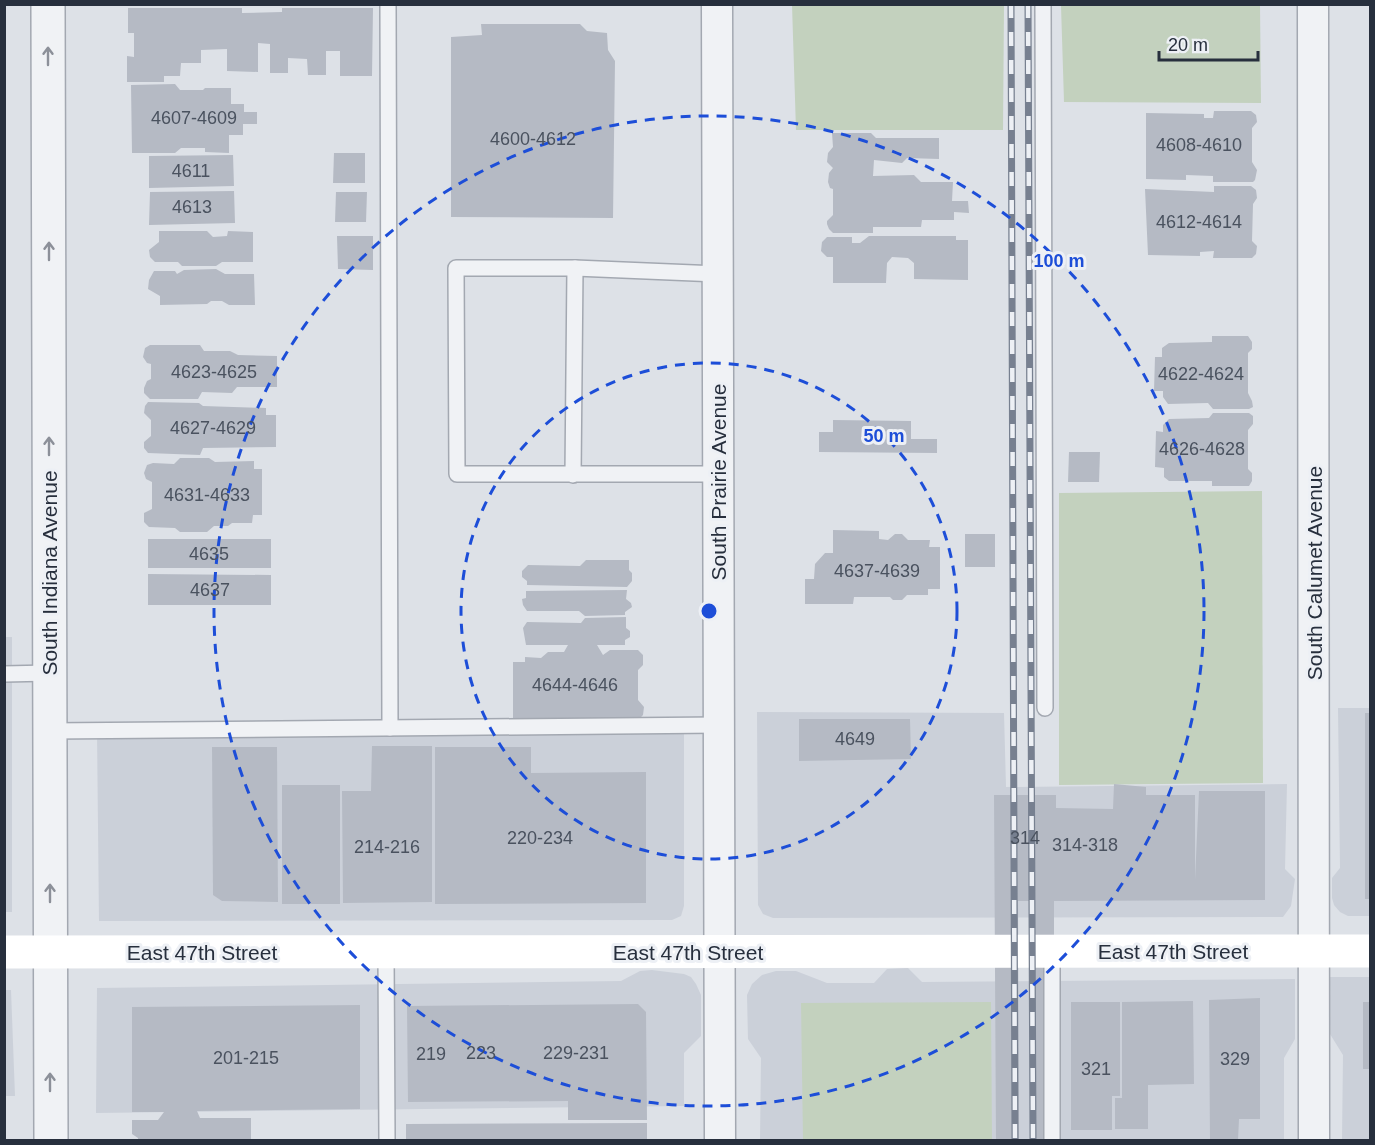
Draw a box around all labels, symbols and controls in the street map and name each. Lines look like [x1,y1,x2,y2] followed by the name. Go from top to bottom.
[1159,24,1258,62] scale bar
[1168,35,1208,55] text: 20 m
[43,47,54,67] one-way arrow
[151,108,237,128] house number: 4607-4609
[490,129,576,149] house number: 4600-4612
[1156,135,1242,155] house number: 4608-4610
[172,161,210,181] house number: 4611
[172,197,212,217] house number: 4613
[1156,212,1242,232] house number: 4612-4614
[43,242,55,262] one-way arrow
[1033,251,1085,271] text: 100 m
[171,362,257,382] house number: 4623-4625
[1158,364,1244,384] house number: 4622-4624
[707,384,730,580] street label: South Prairie Avenue
[170,418,256,438] house number: 4627-4629
[863,426,905,446] text: 50 m
[43,437,55,457] one-way arrow
[1159,439,1245,459] house number: 4626-4628
[1303,466,1326,680] street label: South Calumet Avenue
[38,470,61,676] street label: South Indiana Avenue
[164,485,250,505] house number: 4631-4633
[189,544,229,564] house number: 4635
[834,561,920,581] house number: 4637-4639
[190,580,230,600] house number: 4637
[699,601,719,621] centre of rings
[532,675,618,695] house number: 4644-4646
[835,729,875,749] house number: 4649
[507,828,573,848] house number: 220-234
[1010,828,1040,848] house number: 314
[1052,835,1118,855] house number: 314-318
[354,837,420,857] house number: 214-216
[44,884,56,904] one-way arrow
[1098,940,1248,963] street label: East 47th Street
[127,941,277,964] street label: East 47th Street
[613,941,763,964] street label: East 47th Street
[466,1043,496,1063] house number: 223
[543,1043,609,1063] house number: 229-231
[416,1044,446,1064] house number: 219
[213,1048,279,1068] house number: 201-215
[1220,1049,1250,1069] house number: 329
[1081,1059,1111,1079] house number: 321
[44,1073,56,1093] one-way arrow

